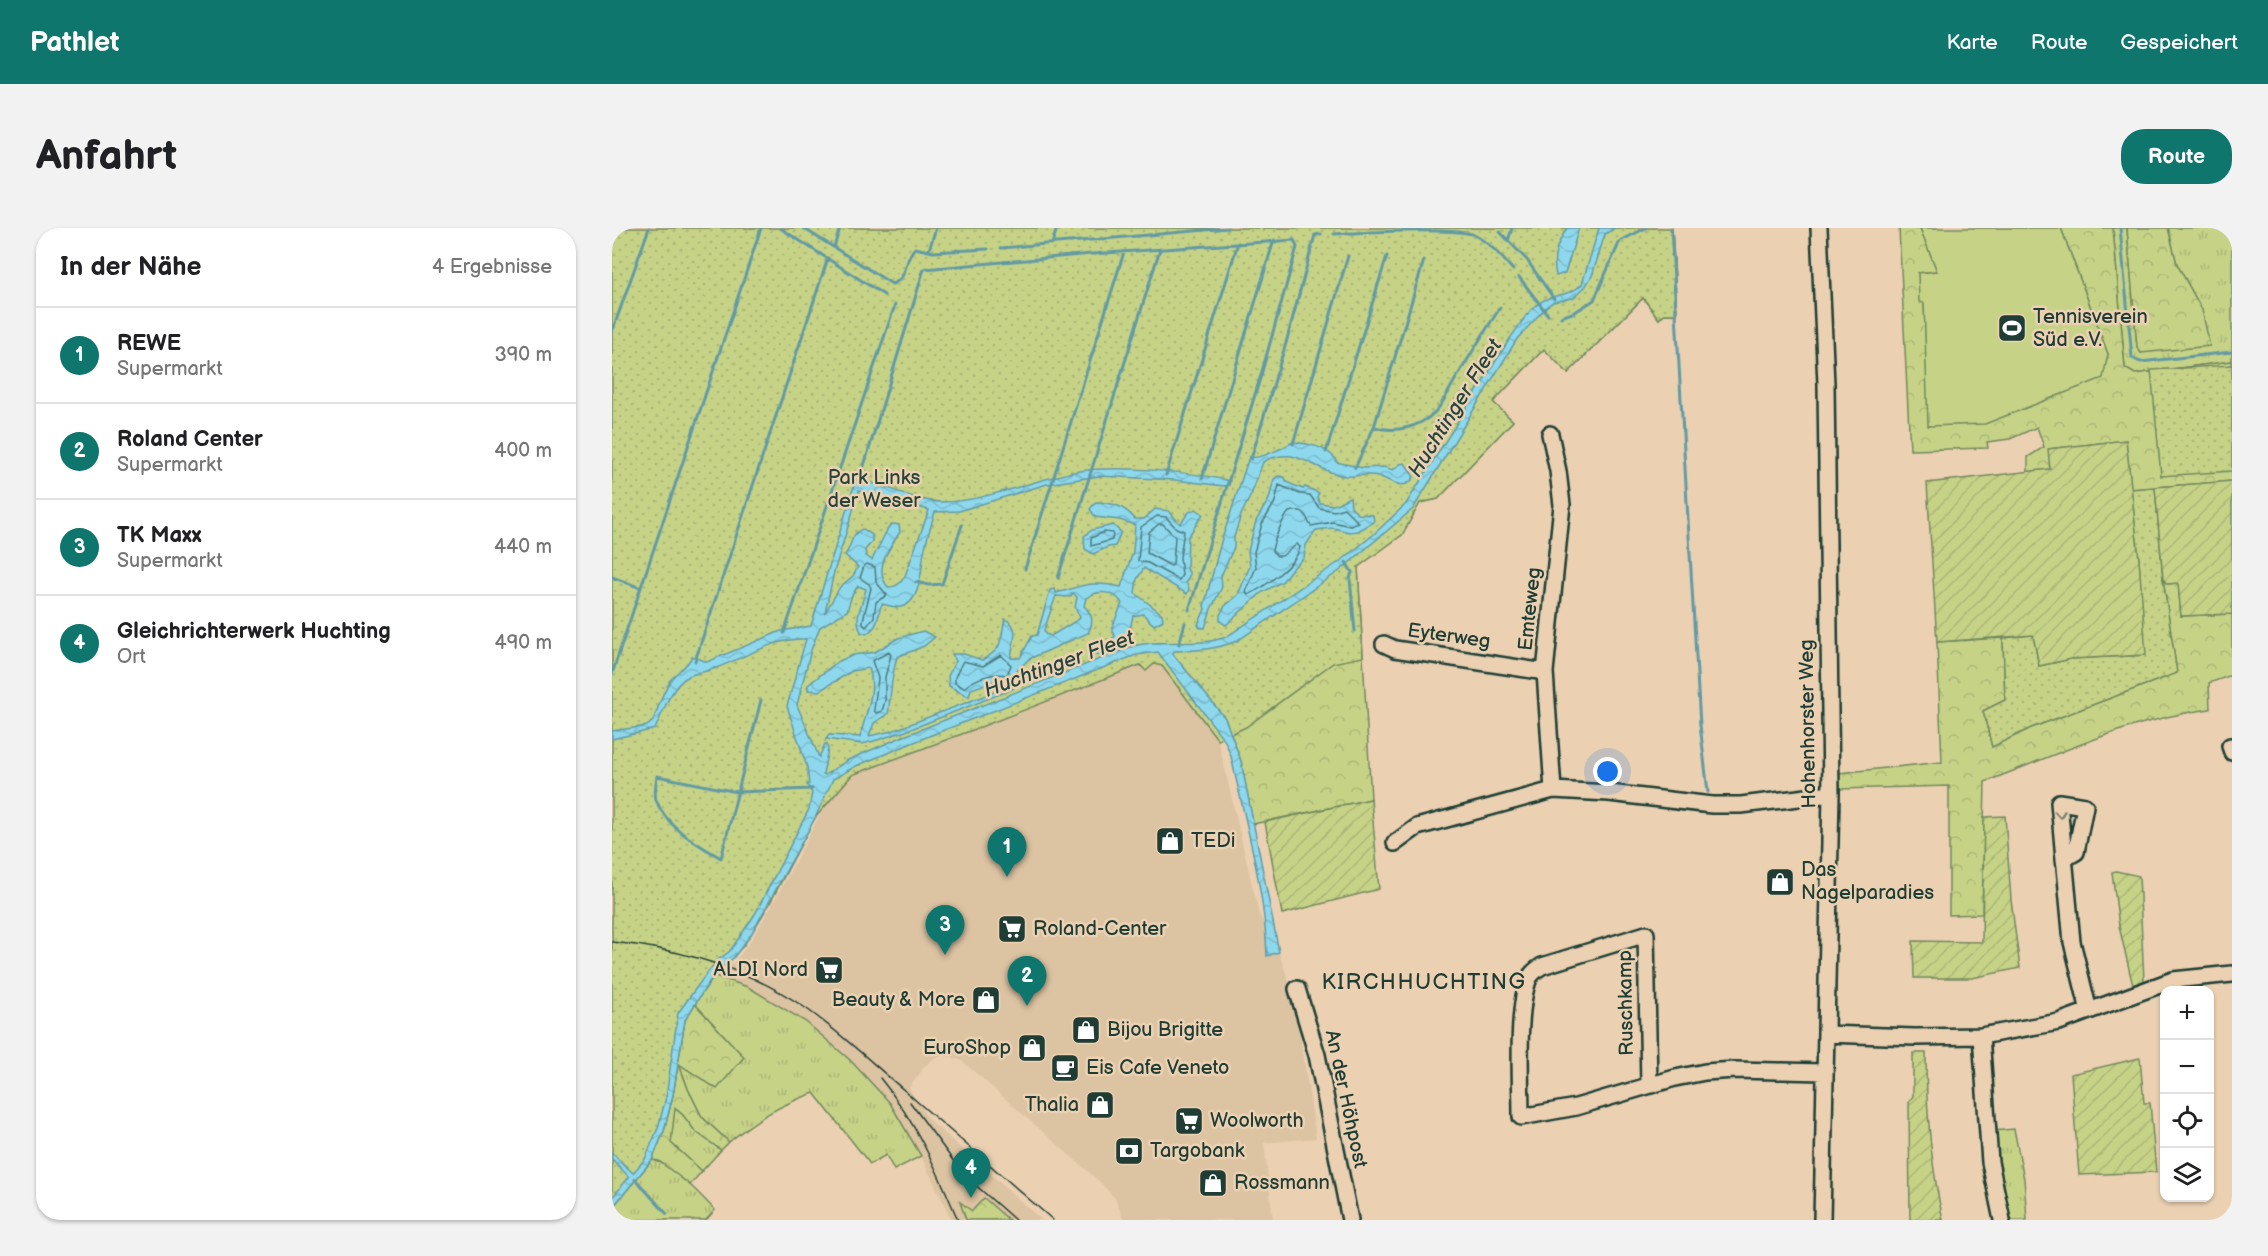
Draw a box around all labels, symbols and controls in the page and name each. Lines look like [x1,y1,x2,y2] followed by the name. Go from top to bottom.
[30,26,119,59] text: Pathlet
[1946,30,1998,55] text: Karte
[2031,30,2087,55] text: Route
[2120,30,2238,55] text: Gespeichert
[2121,129,2232,184] button: Route
[36,131,177,182] text: Anfahrt
[60,252,202,283] text: In der Nähe
[432,255,552,279] text: 4 Ergebnisse
[2033,305,2148,352] place label: Tennisverein Süd e.V.
[1996,312,2028,344] sports icon: Tennisverein Süd e.V.
[117,330,181,357] text: REWE
[1403,334,1508,482] water label: Huchtinger Fleet
[75,343,84,367] text: 1
[494,343,552,367] text: 390 m
[117,357,223,381] text: Supermarkt
[117,426,263,453] text: Roland Center
[74,439,85,463] text: 2
[494,439,552,463] text: 400 m
[117,453,223,477] text: Supermarkt
[827,466,921,513] park label: Park Links der Weser
[117,522,201,549] text: TK Maxx
[74,535,85,559] text: 3
[494,535,552,559] text: 440 m
[117,549,223,573] text: Supermarkt
[1514,566,1546,652] street label: Emteweg
[117,618,391,645] text: Gleichrichterwerk Huchting
[1406,618,1492,654] street label: Eyterweg
[980,625,1138,703] water label: Huchtinger Fleet
[74,631,85,655] text: 4
[495,631,552,655] text: 490 m
[1795,639,1821,809] street label: Hohenhorster Weg
[117,645,146,669] text: Ort
[1593,757,1622,786] your location
[2053,810,2066,819] one-way arrow
[1154,825,1186,857] shop icon: TEDi
[988,828,1026,877] pin: 1
[1191,829,1235,853] place label: TEDi
[1801,858,1934,905] place label: Das Nagelparadies
[1764,866,1796,898] shop icon: Das Nagelparadies
[926,906,964,955] pin: 3
[996,913,1028,945] supermarket icon: Roland-Center
[1033,917,1167,941] place label: Roland-Center
[1613,950,1639,1056] street label: Ruschkamp
[813,954,845,986] supermarket icon: ALDI Nord
[1008,956,1046,1006] pin: 2
[713,958,808,982] place label: ALDI Nord
[1322,969,1526,996] district label: KIRCHHUCHTING
[970,984,1002,1016] shop icon: Beauty & More
[2160,986,2214,1202] map controls
[2160,986,2214,1040] button: +
[832,988,965,1012] place label: Beauty & More
[1070,1014,1102,1046] shop icon: Bijou Brigitte
[1107,1018,1223,1042] place label: Bijou Brigitte
[1320,1028,1372,1170] street label: An der Höhpost
[1016,1032,1048,1064] shop icon: EuroShop
[923,1036,1011,1060] place label: EuroShop
[2160,1040,2214,1094] button: −
[1049,1052,1081,1084] cafe icon: Eis Cafe Veneto
[1086,1056,1229,1080] place label: Eis Cafe Veneto
[1084,1089,1116,1121] shop icon: Thalia
[1025,1093,1079,1117] place label: Thalia
[2160,1094,2214,1148] button: locate
[1173,1105,1205,1137] supermarket icon: Woolworth
[1210,1109,1304,1133] place label: Woolworth
[1113,1135,1145,1167] bank icon: Targobank
[1150,1139,1245,1163] place label: Targobank
[952,1148,990,1198] pin: 4
[2160,1148,2214,1202] button: layers
[1197,1167,1229,1199] shop icon: Rossmann
[1234,1171,1330,1195] place label: Rossmann

